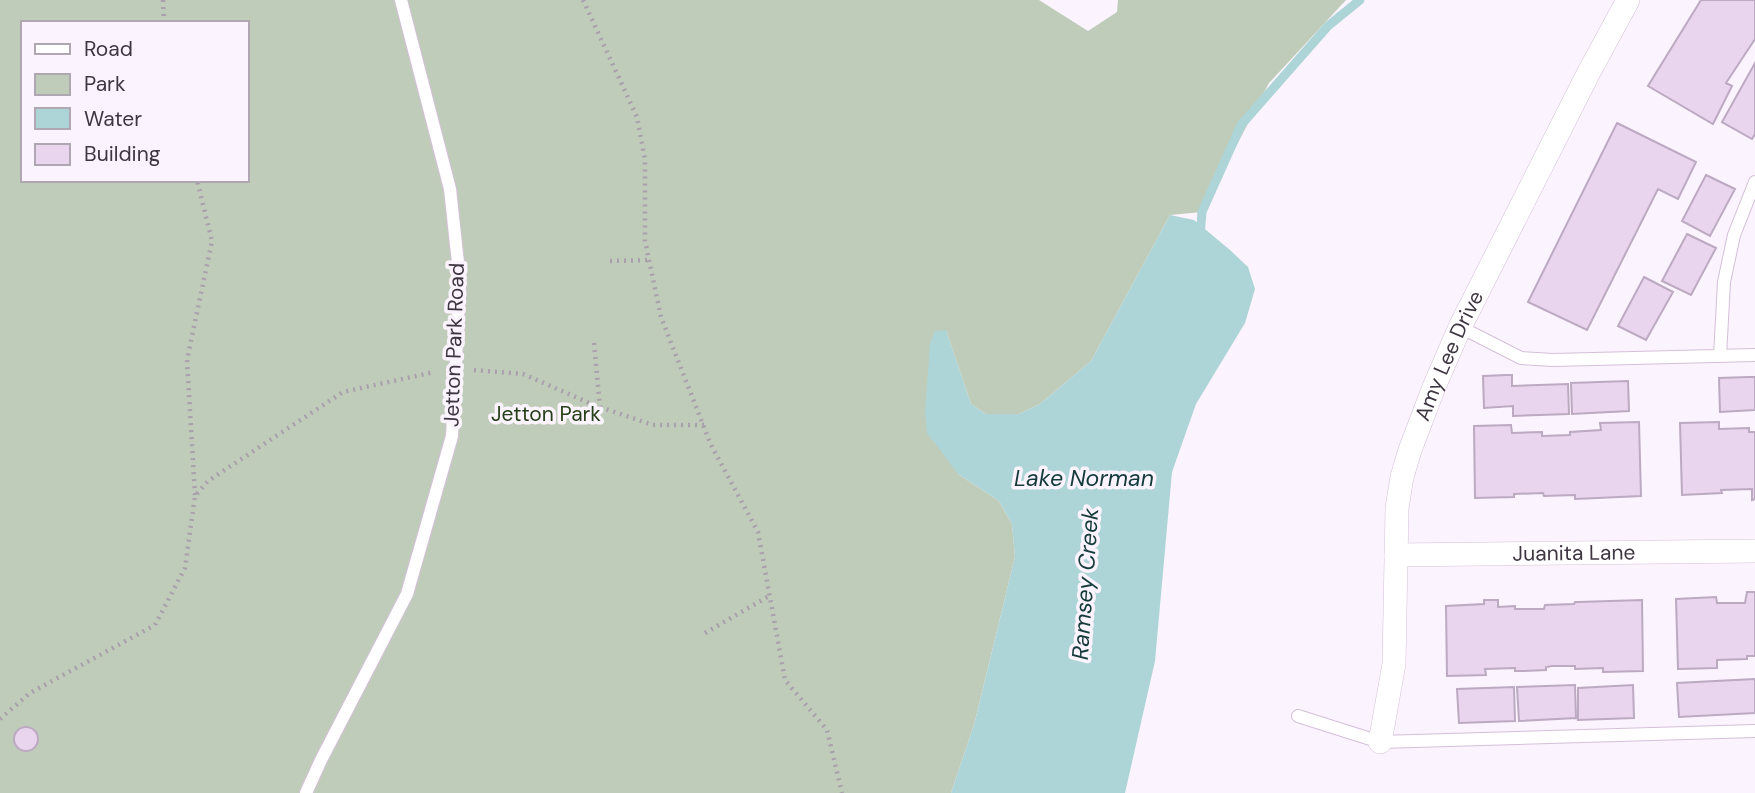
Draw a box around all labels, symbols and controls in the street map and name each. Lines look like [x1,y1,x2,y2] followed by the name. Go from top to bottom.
[21,21,248,182] legend
[84,35,133,63] text: Road
[84,70,126,98] text: Park
[84,105,142,133] text: Water
[84,140,161,168] text: Building
[437,262,471,428] street label: Jetton Park Road
[1408,286,1490,425] street label: Amy Lee Drive
[491,400,601,428] park label: Jetton Park
[1014,463,1154,493] water label: Lake Norman
[1065,507,1105,661] water label: Ramsey Creek
[1512,538,1636,568] street label: Juanita Lane

